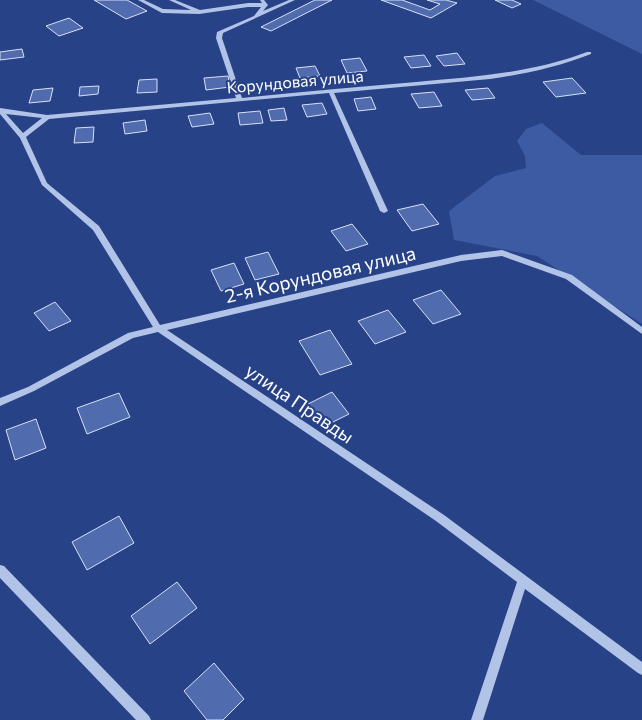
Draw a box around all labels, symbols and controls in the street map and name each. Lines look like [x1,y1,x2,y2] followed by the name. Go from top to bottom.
[226,66,364,96] street label: Корундовая улица
[222,241,418,307] street label: 2-я Корундовая улица
[241,358,359,448] street label: улица Правды

